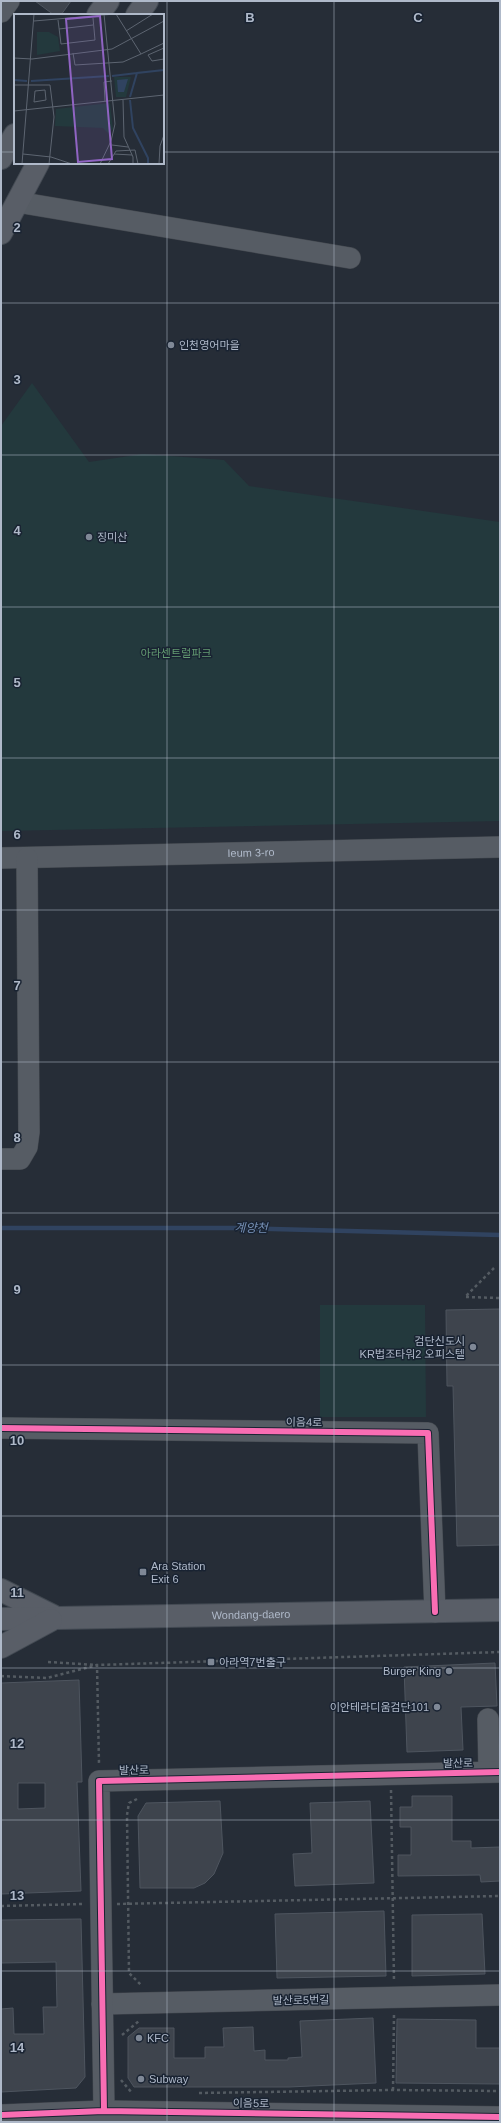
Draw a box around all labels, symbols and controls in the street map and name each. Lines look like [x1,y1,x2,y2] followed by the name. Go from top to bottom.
[245,10,255,25] text: B
[413,10,423,25] text: C
[14,14,164,164] inset map
[13,220,21,235] text: 2
[179,339,240,351] place label: 인천영어마을
[166,340,176,350] marker: 인천영어마을
[13,372,21,387] text: 3
[13,523,21,538] text: 4
[97,531,127,543] place label: 징미산
[84,532,94,542] marker: 징미산
[141,647,211,659] park label: 아라센트럴파크
[13,675,21,690] text: 5
[13,827,21,842] text: 6
[227,846,275,859] street label: Ieum 3-ro
[13,978,21,993] text: 7
[13,1130,21,1145] text: 8
[234,1221,270,1235] water label: 계양천
[13,1282,21,1297] text: 9
[360,1335,465,1360] place label: 검단신도시 KR법조타워2 오피스텔
[468,1342,478,1352] marker: 검단신도시 KR법조타워2 오피스텔
[286,1416,322,1428] street label: 이음4로
[10,1433,24,1448] text: 10
[151,1560,205,1585] place label: Ara Station Exit 6
[138,1567,148,1577] marker: Ara Station Exit 6
[10,1585,24,1600] text: 11
[211,1608,290,1621] street label: Wondang-daero
[219,1656,286,1668] place label: 아라역7번출구
[206,1657,216,1667] marker: 아라역7번출구
[383,1665,441,1677] place label: Burger King
[444,1666,454,1676] marker: Burger King
[330,1701,429,1713] place label: 이안테라디움검단101
[432,1702,442,1712] marker: 이안테라디움검단101
[10,1736,24,1751] text: 12
[443,1757,473,1769] street label: 발산로
[119,1764,149,1776] street label: 발산로
[10,1888,24,1903] text: 13
[273,1994,329,2006] street label: 발산로5번길
[147,2032,169,2044] place label: KFC
[134,2033,144,2043] marker: KFC
[10,2040,25,2055] text: 14
[149,2073,189,2085] place label: Subway
[136,2074,146,2084] marker: Subway
[233,2097,269,2109] street label: 이음5로

